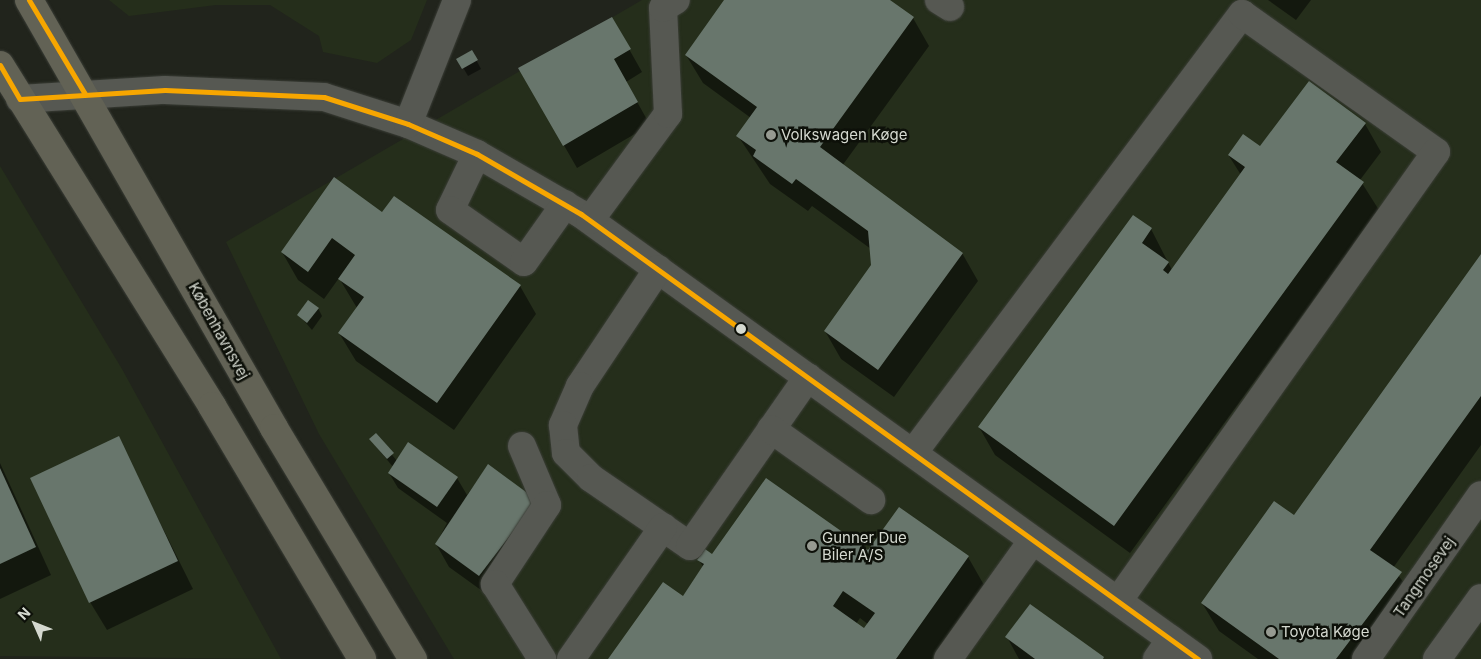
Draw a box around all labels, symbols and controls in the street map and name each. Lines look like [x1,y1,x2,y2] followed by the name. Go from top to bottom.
[781,126,908,144] place label: Volkswagen Køge
[765,129,777,141] marker: Volkswagen Køge
[185,279,253,383] street label: Københavnsvej
[736,324,746,334] unlabelled marker
[822,528,907,563] place label: Gunner Due Biler A/S
[1390,533,1458,621] street label: Tangmosevej
[806,540,818,552] marker: Gunner Due Biler A/S
[10,599,60,649] north arrow
[14,603,34,623] text: N
[1281,623,1369,641] place label: Toyota Køge
[1265,626,1277,638] marker: Toyota Køge

